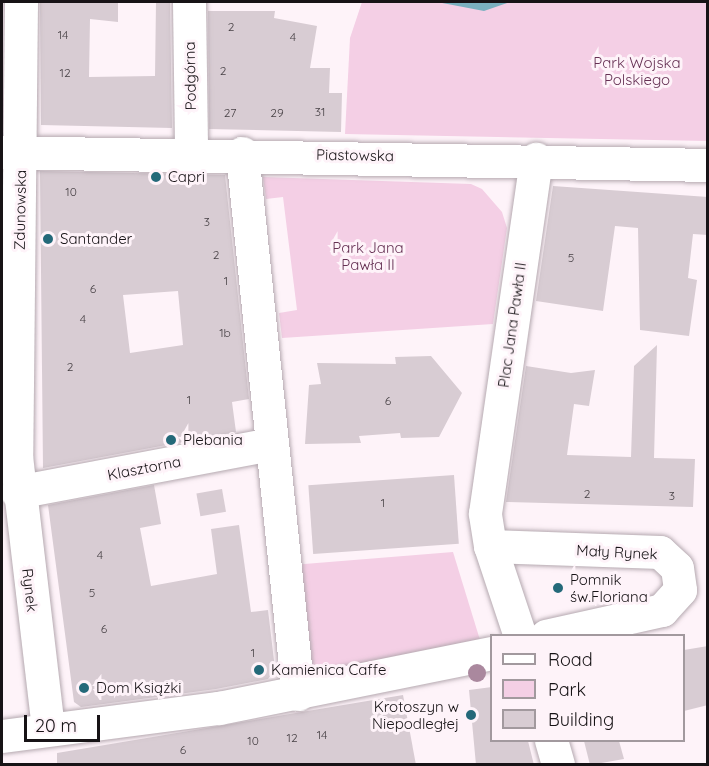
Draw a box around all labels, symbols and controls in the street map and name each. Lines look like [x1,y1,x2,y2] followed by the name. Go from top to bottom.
[228,20,234,34] house number: 2
[58,28,68,42] house number: 14
[290,30,296,44] house number: 4
[180,41,200,111] street label: Podgórna
[593,53,681,88] park label: Park Wojska Polskiego
[220,64,226,78] house number: 2
[59,66,71,80] house number: 12
[315,105,325,119] house number: 31
[224,106,236,120] house number: 27
[270,106,284,120] house number: 29
[316,145,394,165] street label: Piastowska
[168,168,205,186] place label: Capri
[10,170,30,250] street label: Zdunowska
[149,170,163,184] marker: Capri
[65,185,77,199] house number: 10
[204,215,210,229] house number: 3
[60,230,132,248] place label: Santander
[41,232,55,246] marker: Santander
[332,238,404,273] park label: Park Jana Pawła II
[213,248,219,262] house number: 2
[568,251,574,265] house number: 5
[494,261,530,389] street label: Plac Jana Pawła II
[224,274,228,288] house number: 1
[90,282,96,296] house number: 6
[80,312,86,326] house number: 4
[219,326,231,340] house number: 1b
[67,360,73,374] house number: 2
[187,393,191,407] house number: 1
[385,394,391,408] house number: 6
[183,431,243,449] place label: Plebania
[164,433,178,447] marker: Plebania
[106,452,182,484] street label: Klasztorna
[584,487,590,501] house number: 2
[669,489,675,503] house number: 3
[381,496,385,510] house number: 1
[576,541,658,563] street label: Mały Rynek
[97,548,103,562] house number: 4
[18,567,42,613] street label: Rynek
[570,570,648,605] place label: Pomnik św.Floriana
[551,581,565,595] marker: Pomnik św.Floriana
[89,586,95,600] house number: 5
[101,622,107,636] house number: 6
[490,634,685,742] legend
[251,646,255,660] house number: 1
[548,648,593,671] text: Road
[271,661,387,679] place label: Kamienica Caffe
[252,663,266,677] marker: Kamienica Caffe
[548,678,586,701] text: Park
[96,679,182,697] place label: Dom Książki
[77,681,91,695] marker: Dom Książki
[372,697,459,732] place label: Krotoszyn w Niepodległej
[27,703,104,741] scale bar
[464,708,478,722] marker: Krotoszyn w Niepodległej
[548,708,614,731] text: Building
[35,714,77,737] text: 20 m
[317,728,327,742] house number: 14
[286,731,298,745] house number: 12
[247,734,259,748] house number: 10
[180,743,186,757] house number: 6

